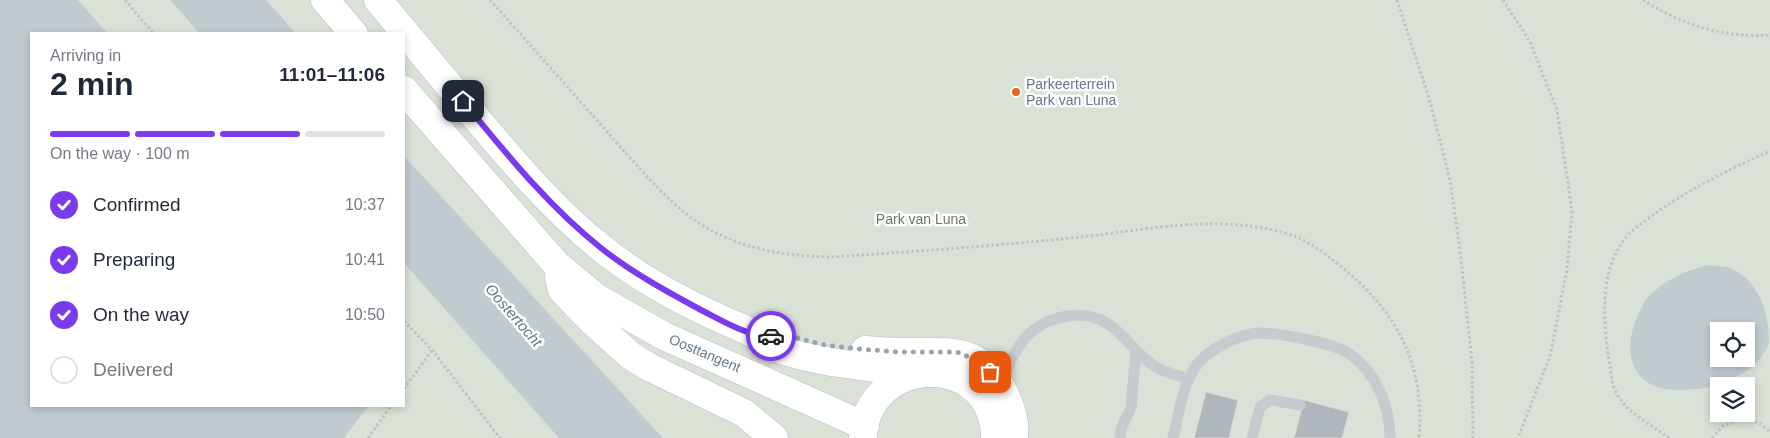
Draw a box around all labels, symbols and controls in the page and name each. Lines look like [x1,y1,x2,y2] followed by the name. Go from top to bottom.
[50,47,121,64] text: Arriving in
[279,64,385,85] text: 11:01–11:06
[50,66,134,102] text: 2 min
[1026,76,1116,108] place label: Parkeerterrein Park van Luna
[442,80,484,122] pin
[1010,86,1022,98] marker: Parkeerterrein Park van Luna
[449,87,477,115] icon: home
[50,145,190,162] text: On the way · 100 m
[50,191,78,219] icon: check
[93,194,181,215] text: Confirmed
[345,196,385,213] text: 10:37
[876,211,966,227] park label: Park van Luna
[50,246,78,274] icon: check
[93,249,175,270] text: Preparing
[345,251,385,268] text: 10:41
[482,280,546,350] water label: Oostertocht
[50,301,78,329] icon: check
[93,304,189,325] text: On the way
[345,306,385,323] text: 10:50
[746,311,796,361] courier
[757,322,785,350] icon: car
[1710,322,1755,422] map controls
[1710,322,1755,367] button: locate
[667,331,743,375] street label: Oosttangent
[969,351,1011,393] pin
[976,358,1004,386] icon: bag
[93,359,173,380] text: Delivered
[1710,377,1755,422] button: layers

